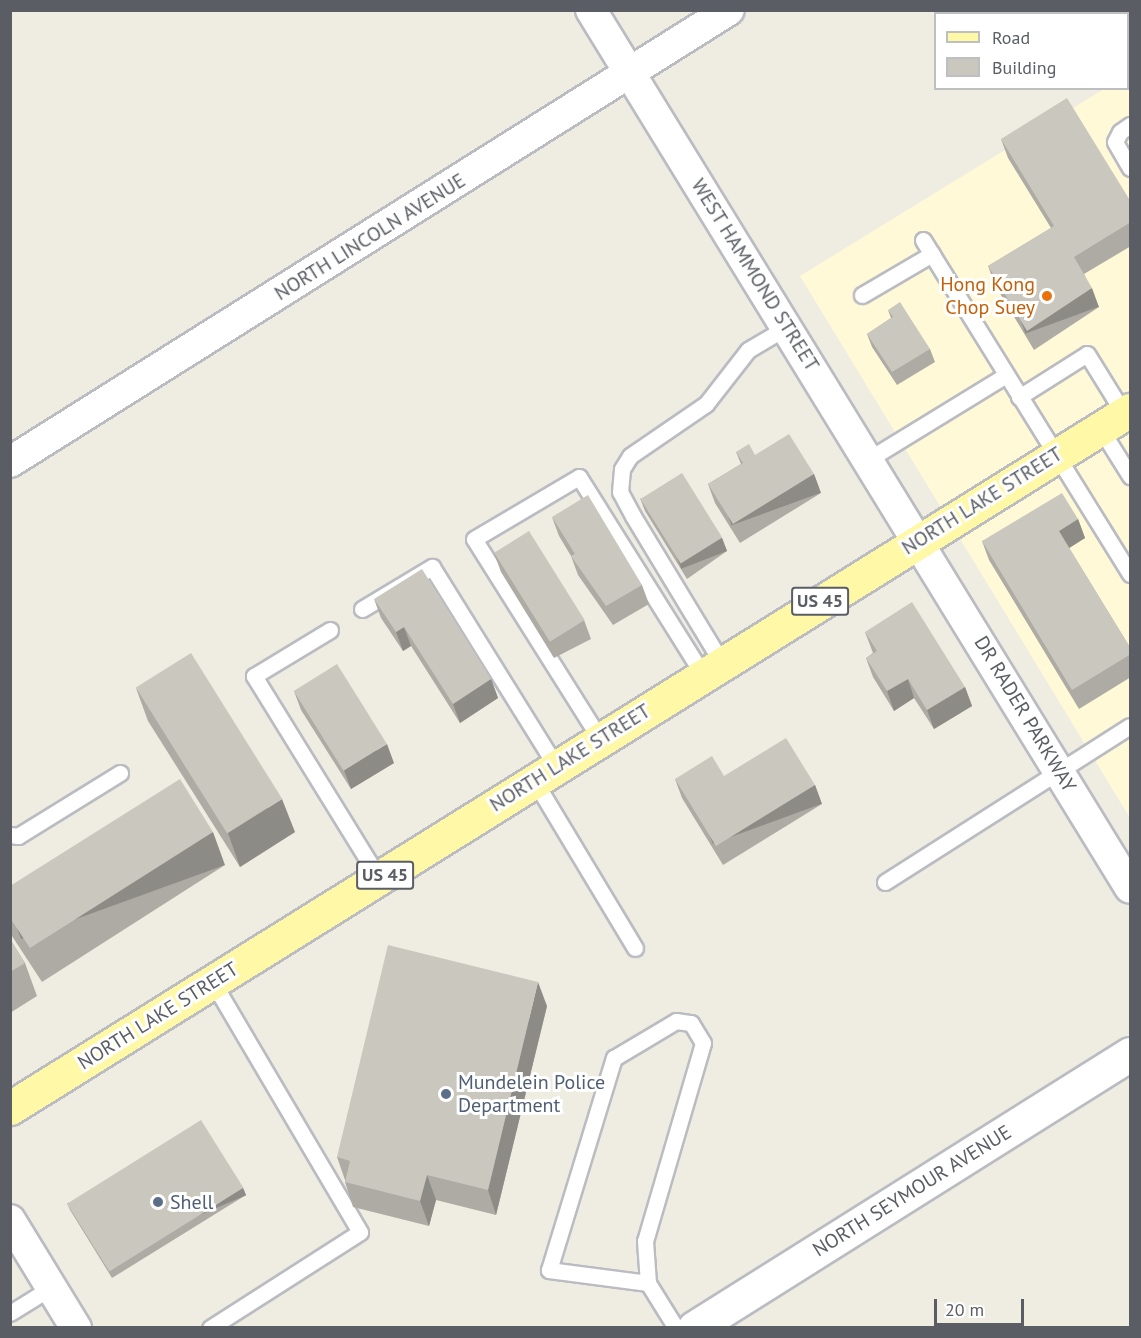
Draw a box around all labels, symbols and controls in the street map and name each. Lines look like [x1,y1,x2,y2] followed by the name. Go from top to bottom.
[934,12,1129,90] legend
[992,26,1030,49] text: Road
[992,56,1056,79] text: Building
[270,168,470,306] street label: NORTH LINCOLN AVENUE
[686,174,824,376] street label: WEST HAMMOND STREET
[940,272,1035,319] place label: Hong Kong Chop Suey
[1040,289,1054,303] marker: Hong Kong Chop Suey
[898,442,1066,560] street label: NORTH LAKE STREET
[790,586,850,616] road number: US 45
[969,632,1081,796] street label: DR RADER PARKWAY
[486,699,654,817] street label: NORTH LAKE STREET
[355,860,415,890] road number: US 45
[74,957,242,1075] street label: NORTH LAKE STREET
[458,1070,605,1117] place label: Mundelein Police Department
[439,1087,453,1101] marker: Mundelein Police Department
[808,1120,1016,1262] street label: NORTH SEYMOUR AVENUE
[170,1190,213,1214] place label: Shell
[151,1195,165,1209] marker: Shell
[937,1287,1027,1325] scale bar
[945,1298,984,1321] text: 20 m

